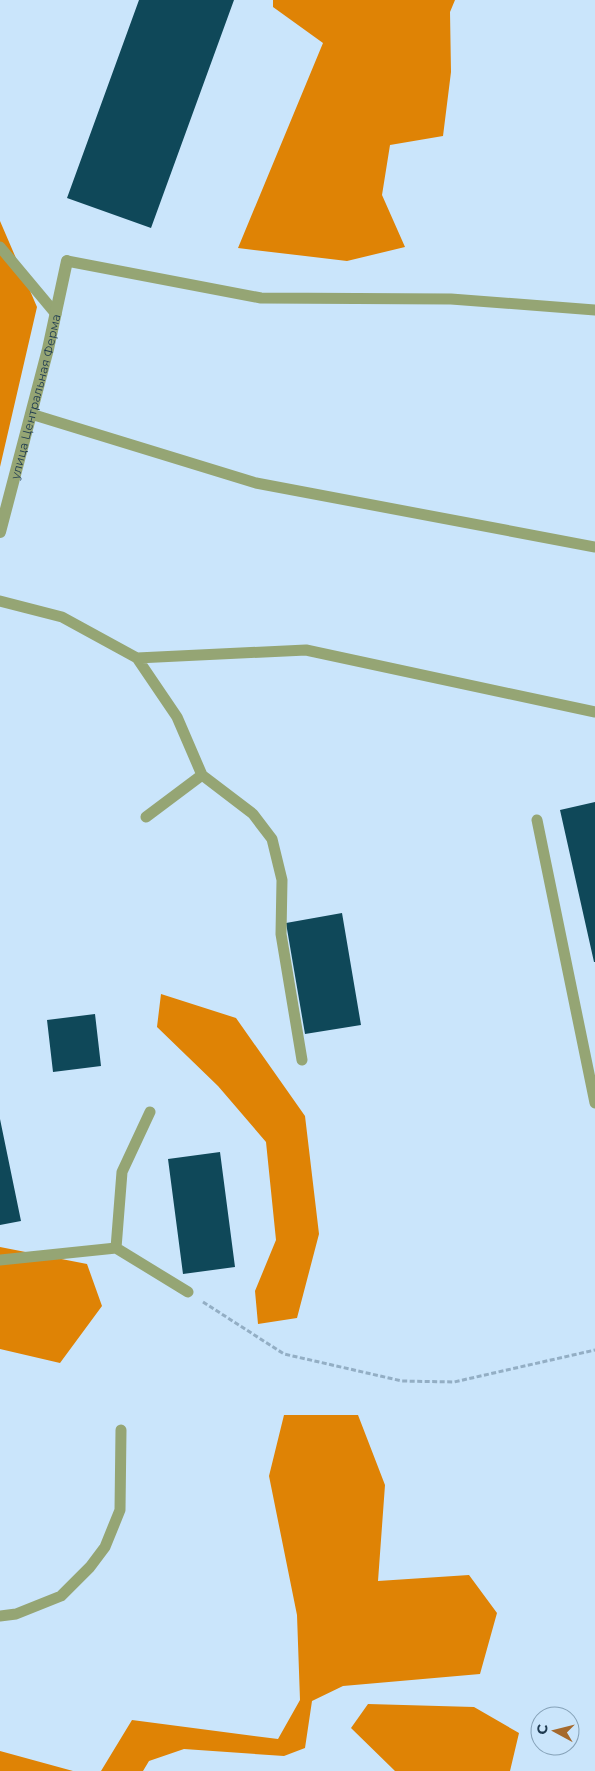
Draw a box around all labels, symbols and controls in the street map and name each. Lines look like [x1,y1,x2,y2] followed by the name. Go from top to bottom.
[6,312,63,482] street label: улица Центральная Ферма
[530,1706,580,1756] north arrow
[533,1723,552,1736] text: С

